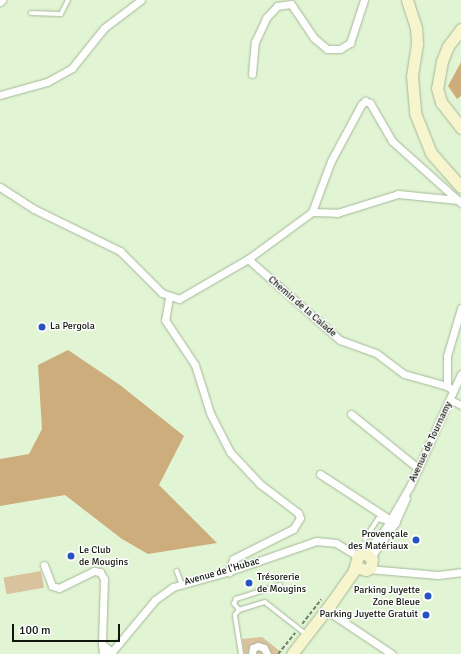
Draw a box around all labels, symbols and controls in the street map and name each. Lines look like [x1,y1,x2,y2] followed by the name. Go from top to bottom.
[265,274,339,340] street label: Chemin de la Calade
[50,321,95,333] place label: La Pergola
[37,322,47,332] marker: La Pergola
[407,400,455,484] street label: Avenue de Tournamy
[348,528,408,552] place label: Provençale des Matériaux
[411,535,421,545] marker: Provençale des Matériaux
[79,544,128,568] place label: Le Club de Mougins
[66,551,76,561] marker: Le Club de Mougins
[183,555,261,589] street label: Avenue de l'Hubac
[257,571,306,594] place label: Trésorerie de Mougins
[244,578,254,588] marker: Trésorerie de Mougins
[354,584,420,608] place label: Parking Juyette Zone Bleue
[423,591,433,601] marker: Parking Juyette Zone Bleue
[319,609,418,621] place label: Parking Juyette Gratuit
[421,610,431,620] marker: Parking Juyette Gratuit
[14,616,122,642] scale bar
[19,623,51,638] text: 100 m

